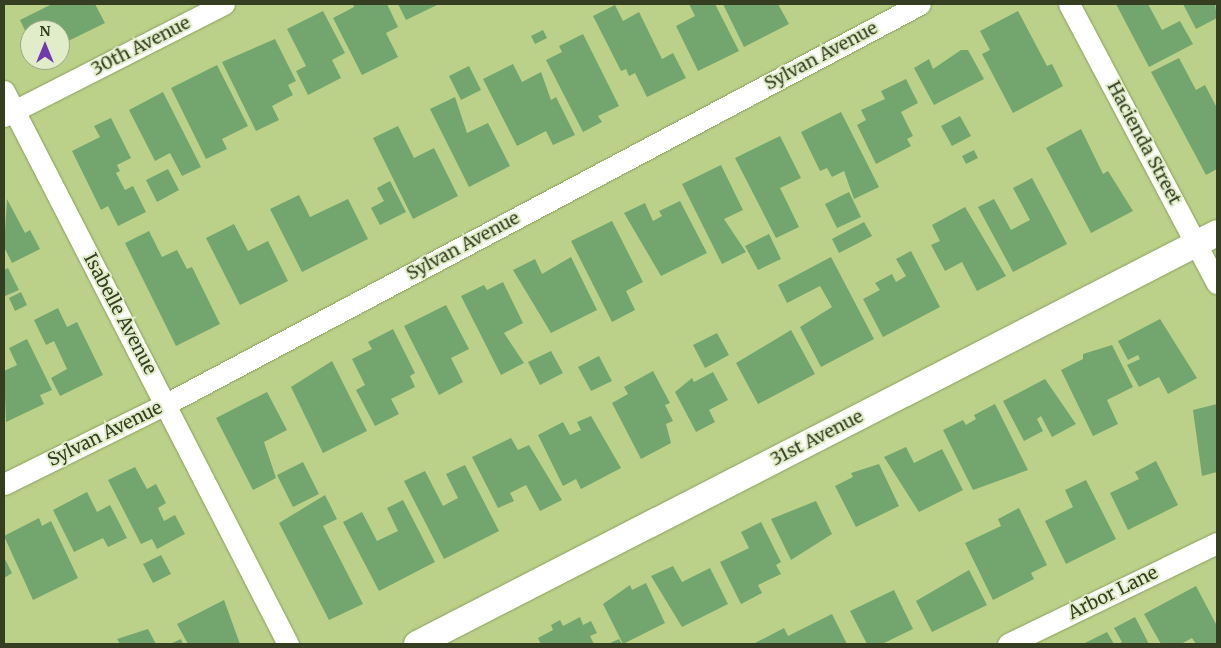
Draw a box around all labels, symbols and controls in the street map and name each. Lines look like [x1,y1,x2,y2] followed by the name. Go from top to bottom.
[88,12,194,80] street label: 30th Avenue
[761,17,881,95] street label: Sylvan Avenue
[20,20,70,70] north arrow
[39,22,51,40] text: N
[1102,78,1186,208] street label: Hacienda Street
[403,207,523,285] street label: Sylvan Avenue
[79,250,161,378] street label: Isabelle Avenue
[44,397,166,471] street label: Sylvan Avenue
[767,405,867,471] street label: 31st Avenue
[1065,562,1161,624] street label: Arbor Lane

